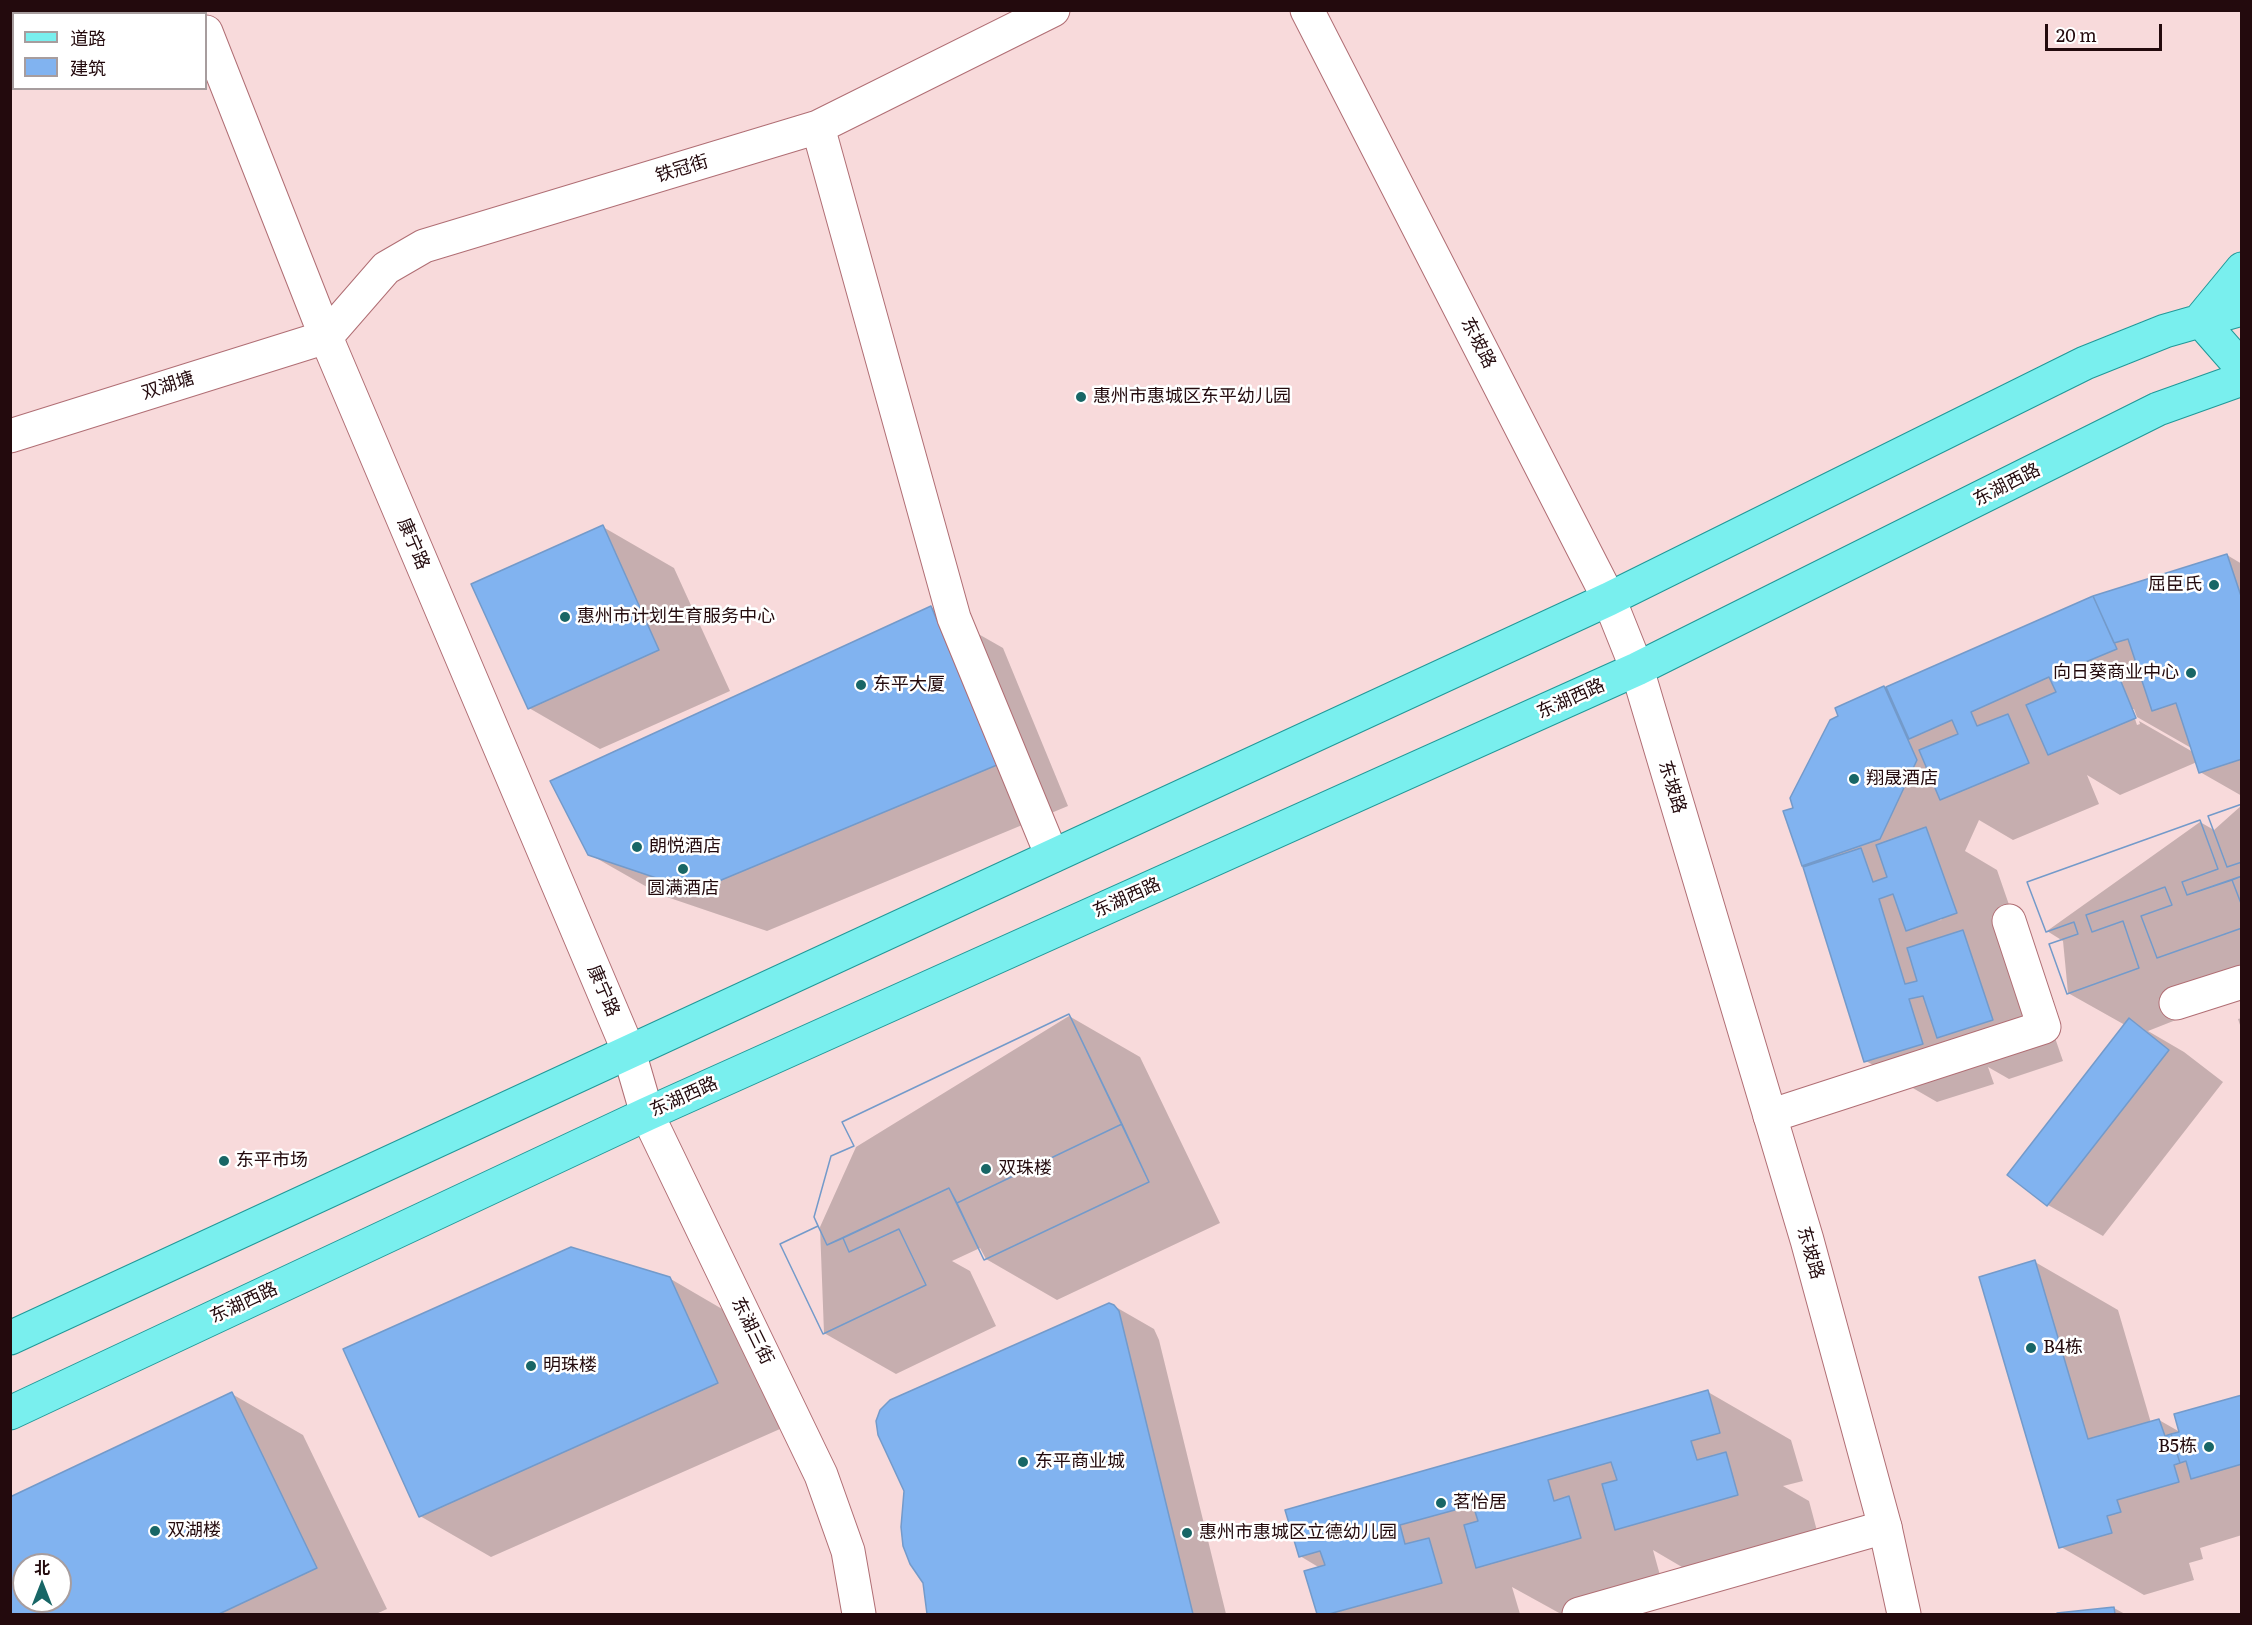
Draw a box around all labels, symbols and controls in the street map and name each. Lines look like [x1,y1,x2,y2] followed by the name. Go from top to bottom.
[12,12,207,90] legend
[2048,12,2165,50] scale bar
[2056,21,2097,48] text: 20 m
[70,24,106,51] text: 道路
[70,54,106,81] text: 建筑
[653,151,711,187] street label: 铁冠街
[1456,314,1500,372] street label: 东坡路
[139,367,197,405] street label: 双湖塘
[1093,386,1291,408] place label: 惠州市惠城区东平幼儿园
[1074,390,1088,404] marker: 惠州市惠城区东平幼儿园
[1970,459,2044,511] street label: 东湖西路
[393,515,433,573] street label: 康宁路
[2148,574,2202,596] place label: 屈臣氏
[2207,578,2221,592] marker: 屈臣氏
[577,606,775,628] place label: 惠州市计划生育服务中心
[558,610,572,624] marker: 惠州市计划生育服务中心
[2053,662,2179,684] place label: 向日葵商业中心
[2184,666,2198,680] marker: 向日葵商业中心
[873,674,945,696] place label: 东平大厦
[1534,674,1608,724] street label: 东湖西路
[854,678,868,692] marker: 东平大厦
[1654,758,1690,816] street label: 东坡路
[1866,768,1938,790] place label: 翔晟酒店
[1847,772,1861,786] marker: 翔晟酒店
[649,836,721,858] place label: 朗悦酒店
[630,840,644,854] marker: 朗悦酒店
[676,862,690,876] marker: 圆满酒店
[1090,873,1164,923] street label: 东湖西路
[647,878,719,900] place label: 圆满酒店
[583,962,623,1020] street label: 康宁路
[647,1072,721,1122] street label: 东湖西路
[236,1150,308,1172] place label: 东平市场
[217,1154,231,1168] marker: 东平市场
[998,1158,1052,1180] place label: 双珠楼
[979,1162,993,1176] marker: 双珠楼
[1792,1224,1828,1282] street label: 东坡路
[207,1278,281,1328] street label: 东湖西路
[727,1294,777,1368] street label: 东湖三街
[2043,1337,2083,1359] place label: B4栋
[2024,1341,2038,1355] marker: B4栋
[543,1355,597,1377] place label: 明珠楼
[524,1359,538,1373] marker: 明珠楼
[2158,1436,2197,1458] place label: B5栋
[2202,1440,2216,1454] marker: B5栋
[1035,1451,1125,1473] place label: 东平商业城
[1016,1455,1030,1469] marker: 东平商业城
[1453,1492,1507,1514] place label: 茗怡居
[1434,1496,1448,1510] marker: 茗怡居
[167,1520,221,1542] place label: 双湖楼
[1199,1522,1397,1544] place label: 惠州市惠城区立德幼儿园
[148,1524,162,1538] marker: 双湖楼
[1180,1526,1194,1540] marker: 惠州市惠城区立德幼儿园
[12,1553,72,1613] north arrow
[34,1555,50,1579] text: 北

